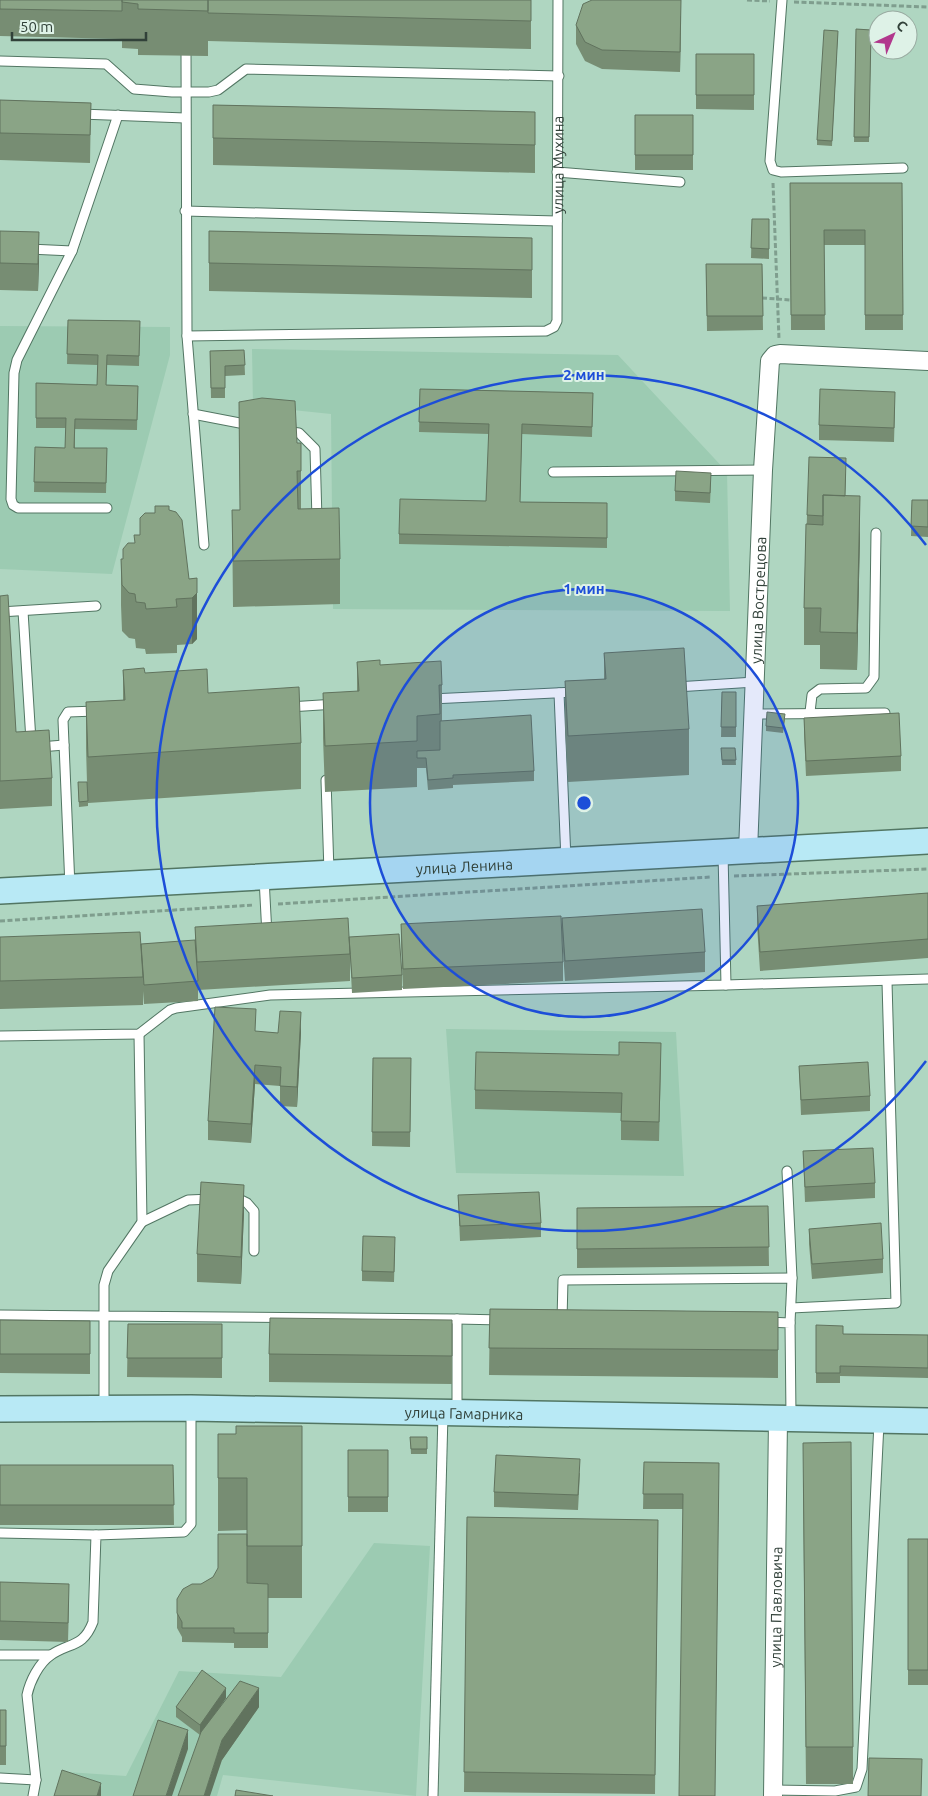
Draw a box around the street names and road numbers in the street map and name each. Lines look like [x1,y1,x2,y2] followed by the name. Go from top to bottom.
[549,116,566,214] street label: улица Мухина
[747,536,769,664] street label: улица Вострецова
[415,855,513,877] street label: улица Ленина
[404,1403,524,1422] street label: улица Гамарника
[766,1546,785,1668] street label: улица Павловича

